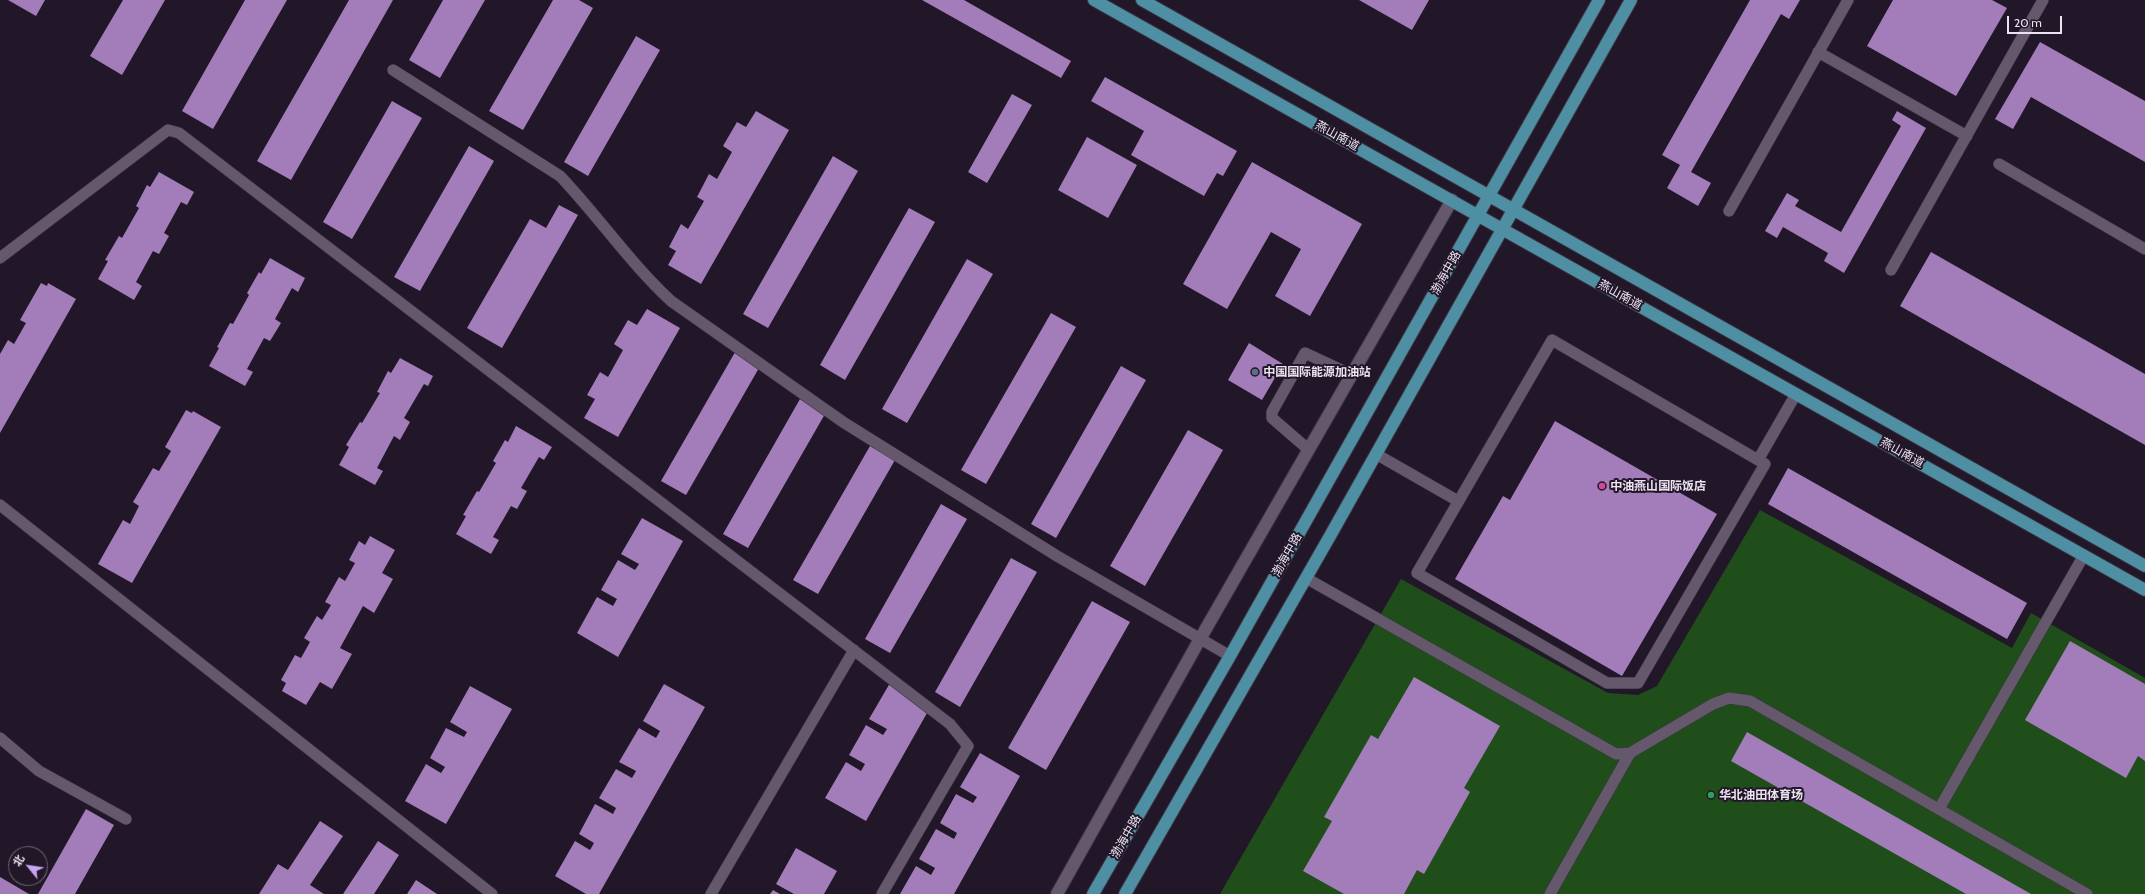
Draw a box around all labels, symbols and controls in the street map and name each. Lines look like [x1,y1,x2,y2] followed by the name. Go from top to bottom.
[2009,8,2064,34] scale bar
[2014,15,2042,30] text: 20 m
[1313,118,1361,154] street label: 燕山南道
[1428,249,1464,297] street label: 渤海中路
[1596,277,1644,313] street label: 燕山南道
[1263,365,1371,379] place label: 中国国际能源加油站
[1250,367,1260,377] marker: 中国国际能源加油站
[1878,435,1926,471] street label: 燕山南道
[1610,479,1706,493] place label: 中油燕山国际饭店
[1597,481,1607,491] marker: 中油燕山国际饭店
[1269,531,1305,579] street label: 渤海中路
[1719,788,1803,802] place label: 华北油田体育场
[1706,790,1716,800] marker: 华北油田体育场
[1108,813,1144,861] street label: 渤海中路
[8,846,48,886] north arrow
[10,852,27,869] text: 北

